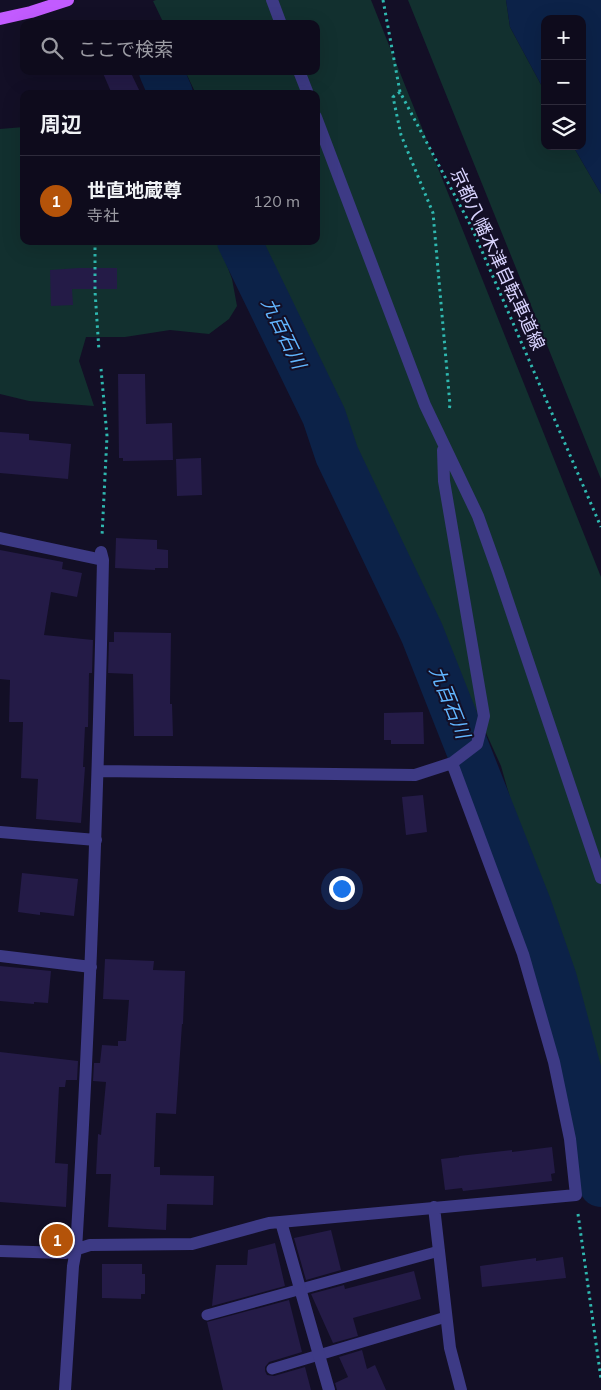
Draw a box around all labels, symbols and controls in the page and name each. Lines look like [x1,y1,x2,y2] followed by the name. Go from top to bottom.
[541,15,586,150] map controls
[541,15,586,60] button: +
[20,20,320,75] search box
[38,34,66,62] icon: search
[78,37,173,61] text: ここで検索
[541,60,586,105] button: −
[541,105,586,150] button: layers
[40,111,82,137] text: 周辺
[446,164,550,354] street label: 京都八幡木津自転車道線
[87,178,182,202] text: 世直地蔵尊
[51,191,61,211] text: 1
[253,191,300,211] text: 120 m
[87,205,119,225] text: 寺社
[257,294,312,374] water label: 九百石川
[425,662,476,744] water label: 九百石川
[329,876,355,902] your location
[41,1221,73,1259] pin: 1

